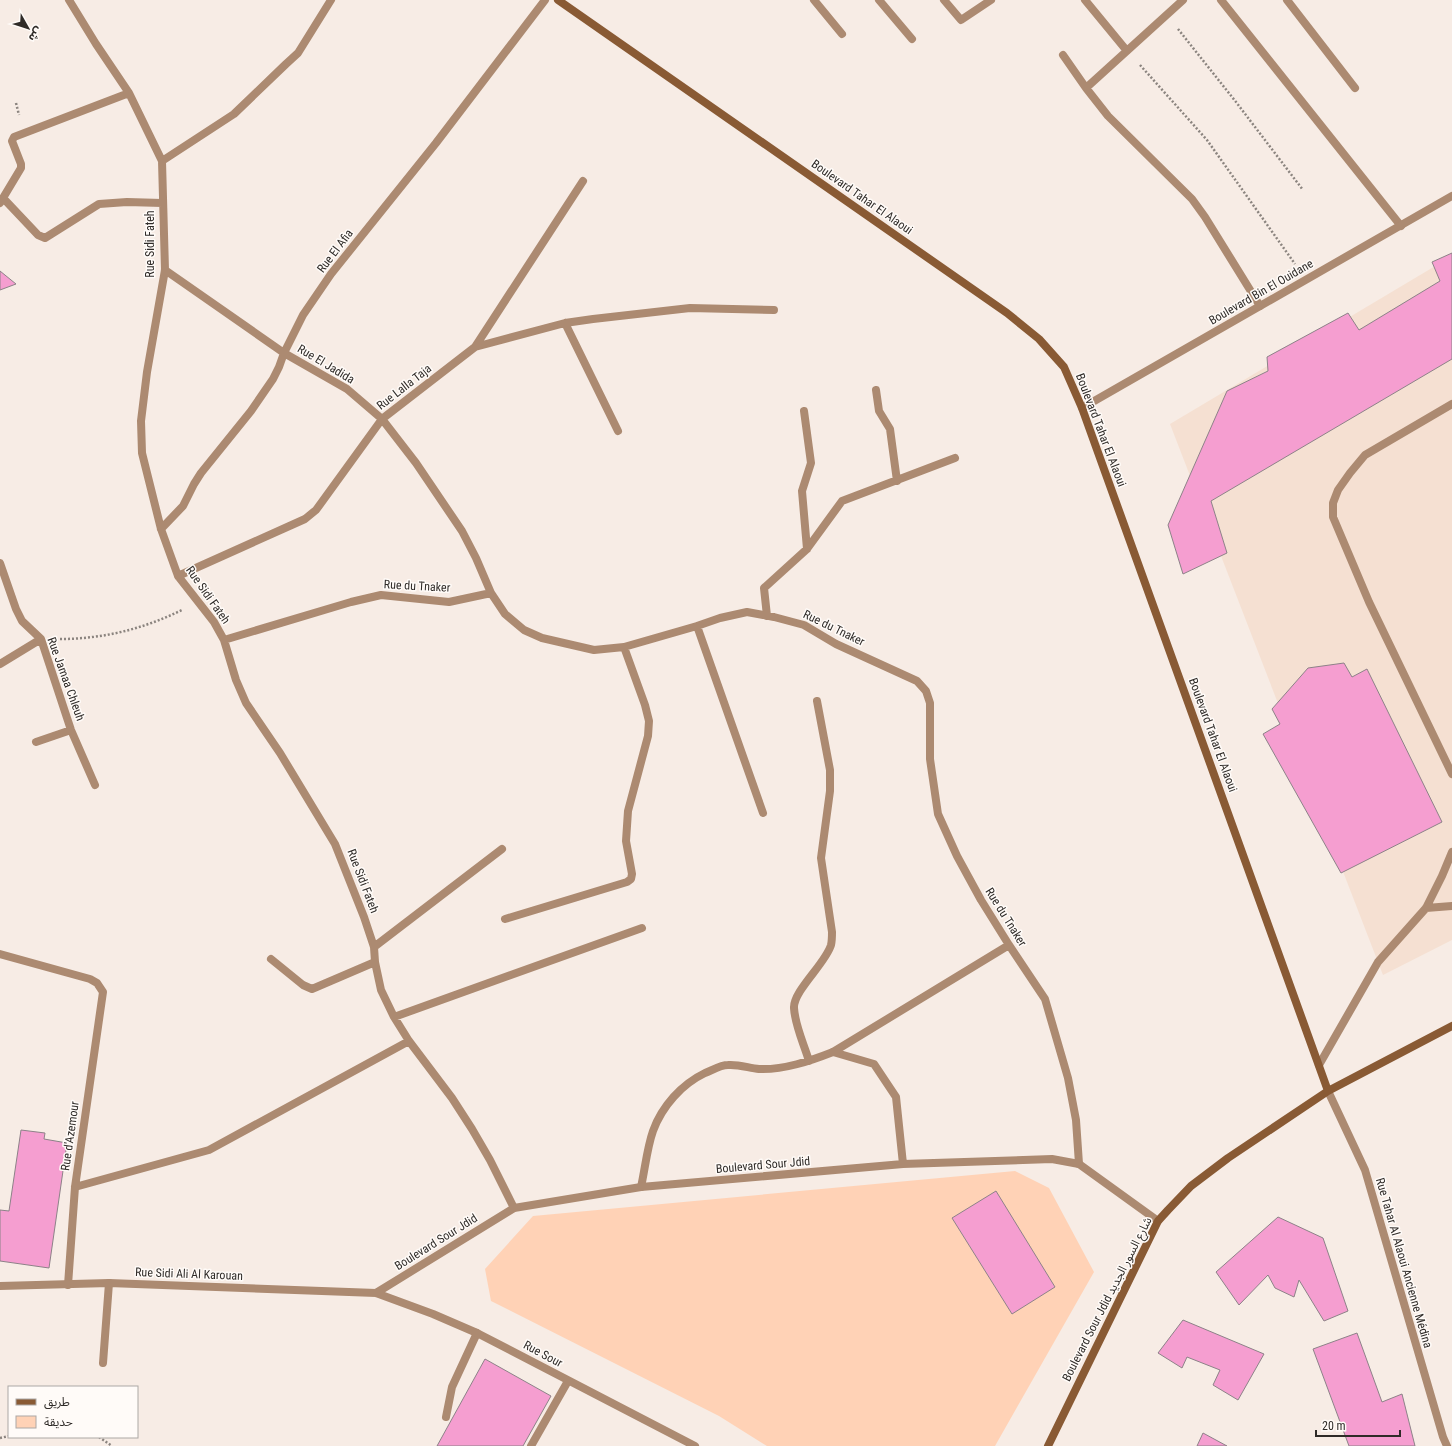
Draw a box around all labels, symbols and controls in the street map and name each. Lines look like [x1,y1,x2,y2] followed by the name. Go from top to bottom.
[8,8,48,48] north arrow
[26,24,45,44] text: ش
[809,157,915,237] street label: Boulevard Tahar El Alaoui
[143,210,157,278] street label: Rue Sidi Fateh
[314,226,356,275] street label: Rue El Afia
[1206,256,1316,328] street label: Boulevard Bin El Ouidane
[295,342,357,387] street label: Rue El Jadida
[374,361,434,413] street label: Rue Lalla Taja
[1073,371,1129,489] street label: Boulevard Tahar El Alaoui
[183,563,233,627] street label: Rue Sidi Fateh
[383,577,451,595] street label: Rue du Tnaker
[801,607,867,649] street label: Rue du Tnaker
[44,635,88,723] street label: Rue Jamaa Chleuh
[1186,676,1240,794] street label: Boulevard Tahar El Alaoui
[344,847,382,915] street label: Rue Sidi Fateh
[982,885,1030,949] street label: Rue du Tnaker
[58,1100,82,1172] street label: Rue d'Azemour
[715,1154,811,1176] street label: Boulevard Sour Jdid
[1373,1176,1435,1350] street label: Rue Tahar Al Alaoui Ancienne Médina
[392,1211,480,1273] street label: Boulevard Sour Jdid
[1059,1215,1156,1384] street label: Boulevard Sour Jdid شارع السور الجديد
[135,1265,243,1283] street label: Rue Sidi Ali Al Karouan
[521,1338,565,1370] street label: Rue Sour
[8,1386,138,1438] legend
[44,1395,70,1410] text: طريق
[1316,1412,1400,1438] scale bar
[44,1415,73,1429] text: حديقة
[1322,1419,1346,1433] text: 20 m

